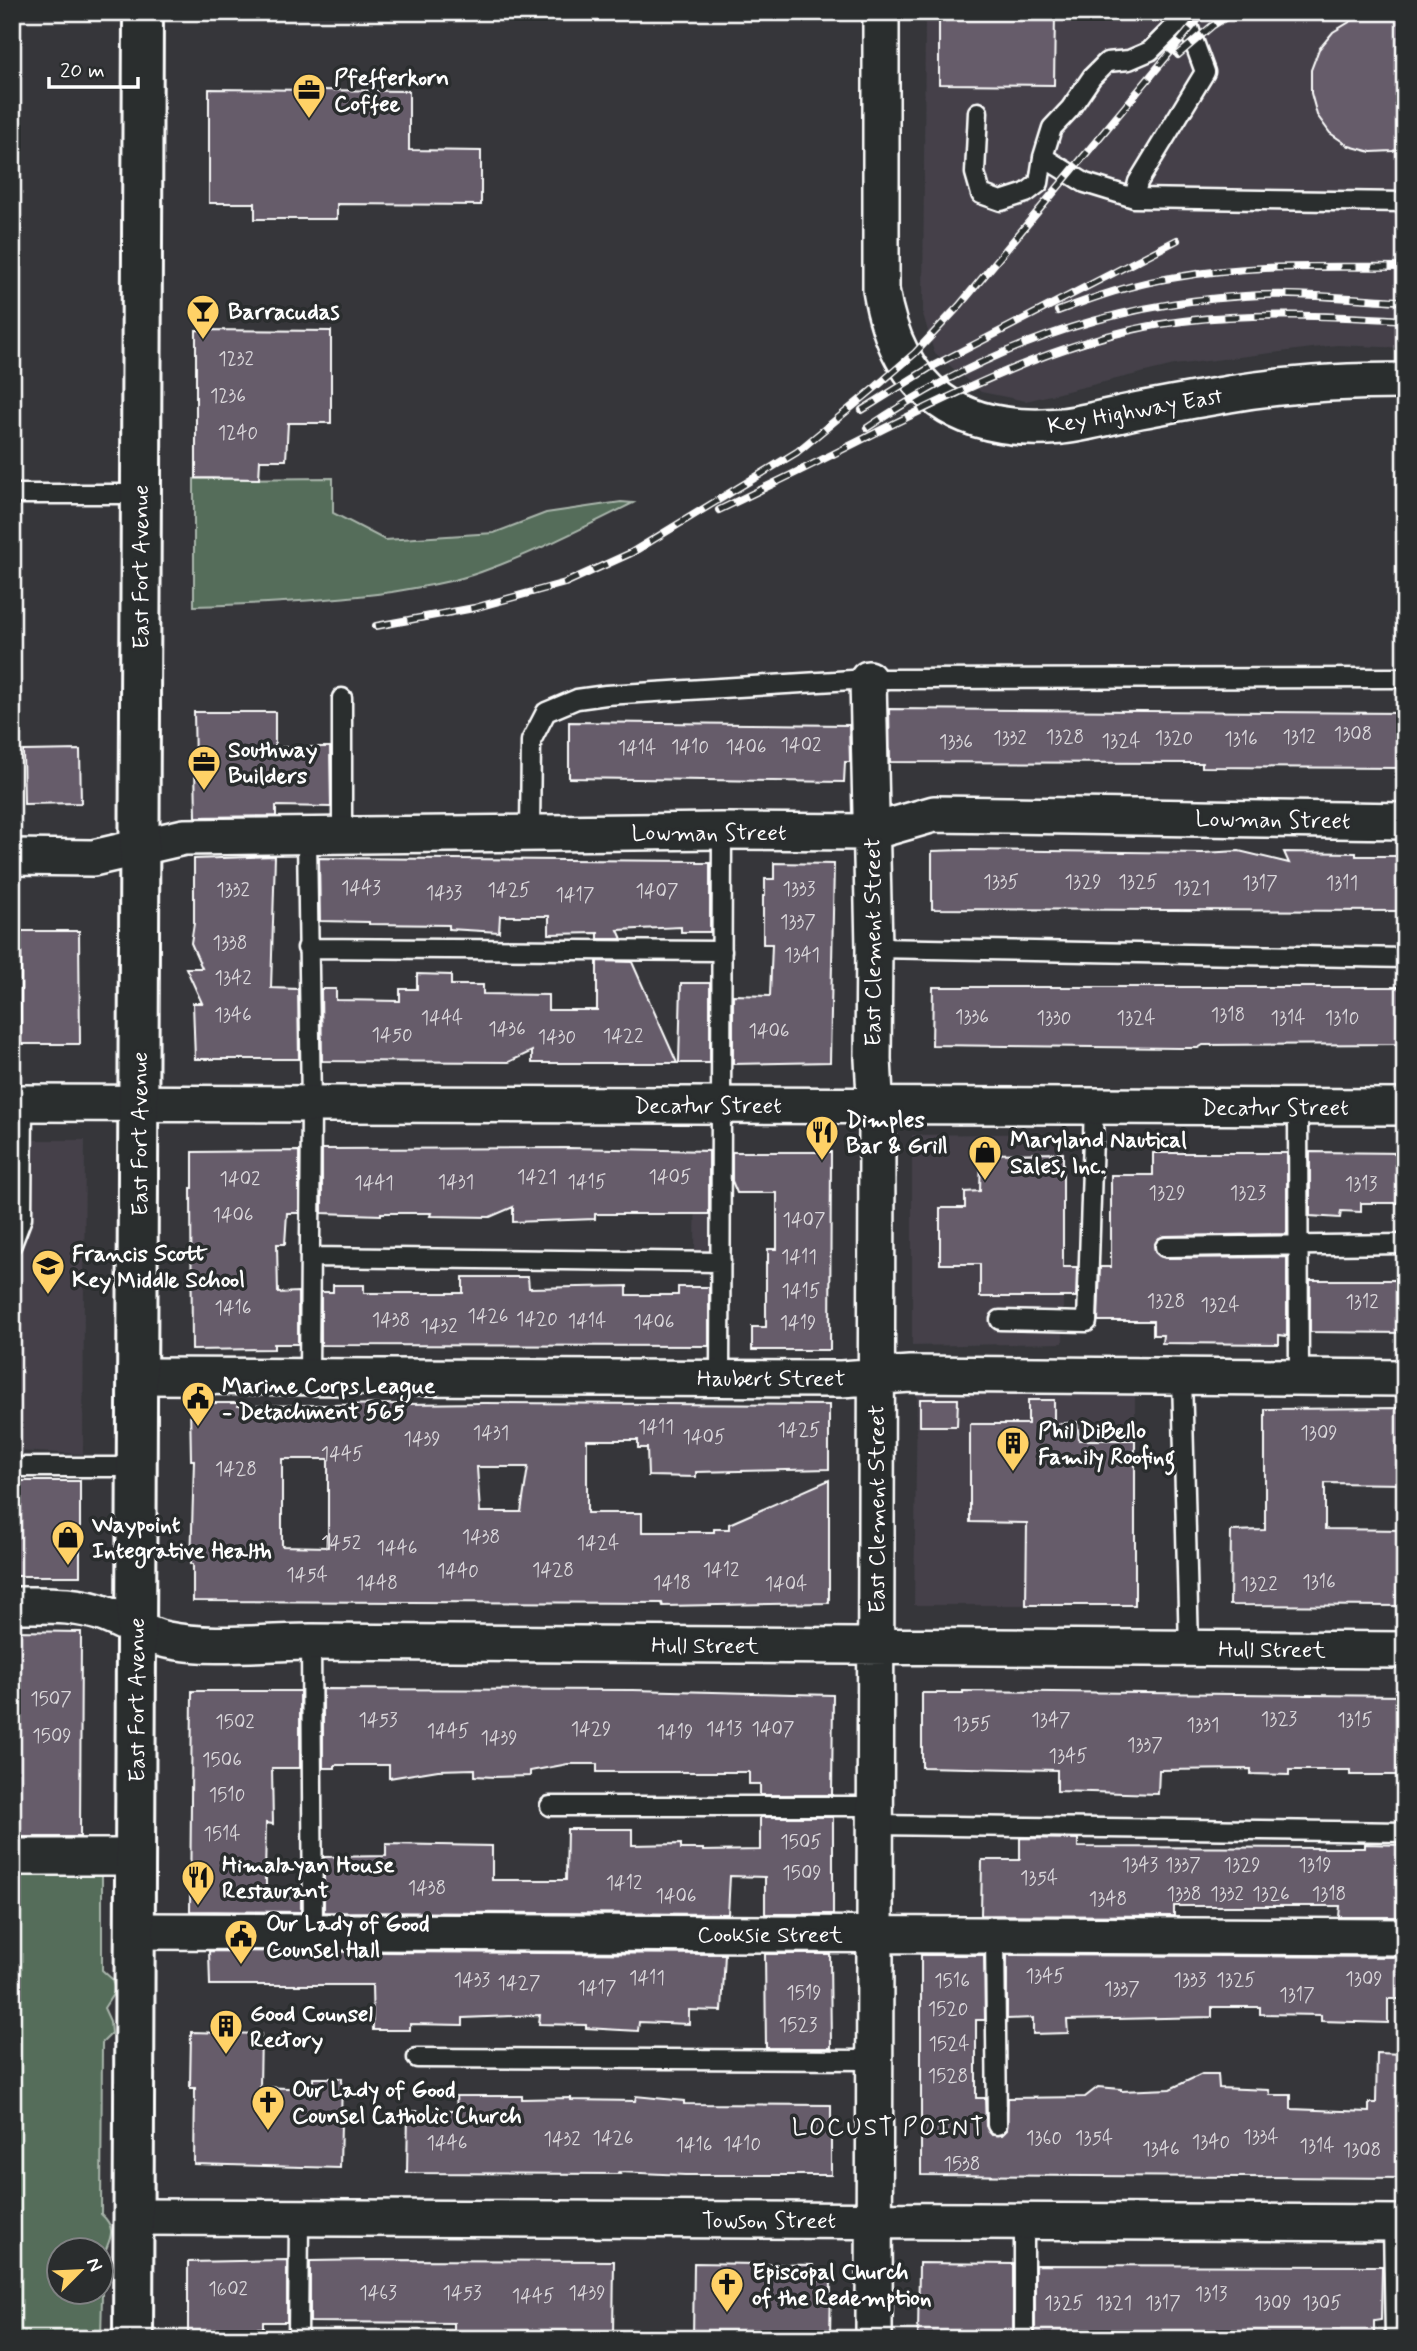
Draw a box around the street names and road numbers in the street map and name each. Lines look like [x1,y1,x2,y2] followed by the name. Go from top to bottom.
[1045,382,1225,442] street label: Key Highway East
[127,485,157,649] street label: East Fort Avenue
[1195,805,1351,837] street label: Lowman Street
[631,819,787,849] street label: Lowman Street
[859,837,889,1046] street label: East Clement Street
[126,1052,156,1216] street label: East Fort Avenue
[634,1092,782,1122] street label: Decatur Street
[1201,1094,1349,1124] street label: Decatur Street
[697,1365,845,1395] street label: Haubert Street
[863,1404,893,1613] street label: East Clement Street
[123,1618,153,1782] street label: East Fort Avenue
[651,1632,759,1662] street label: Hull Street
[1218,1636,1326,1666] street label: Hull Street
[697,1921,843,1951] street label: Cooksie Street
[702,2207,836,2237] street label: Towson Street

